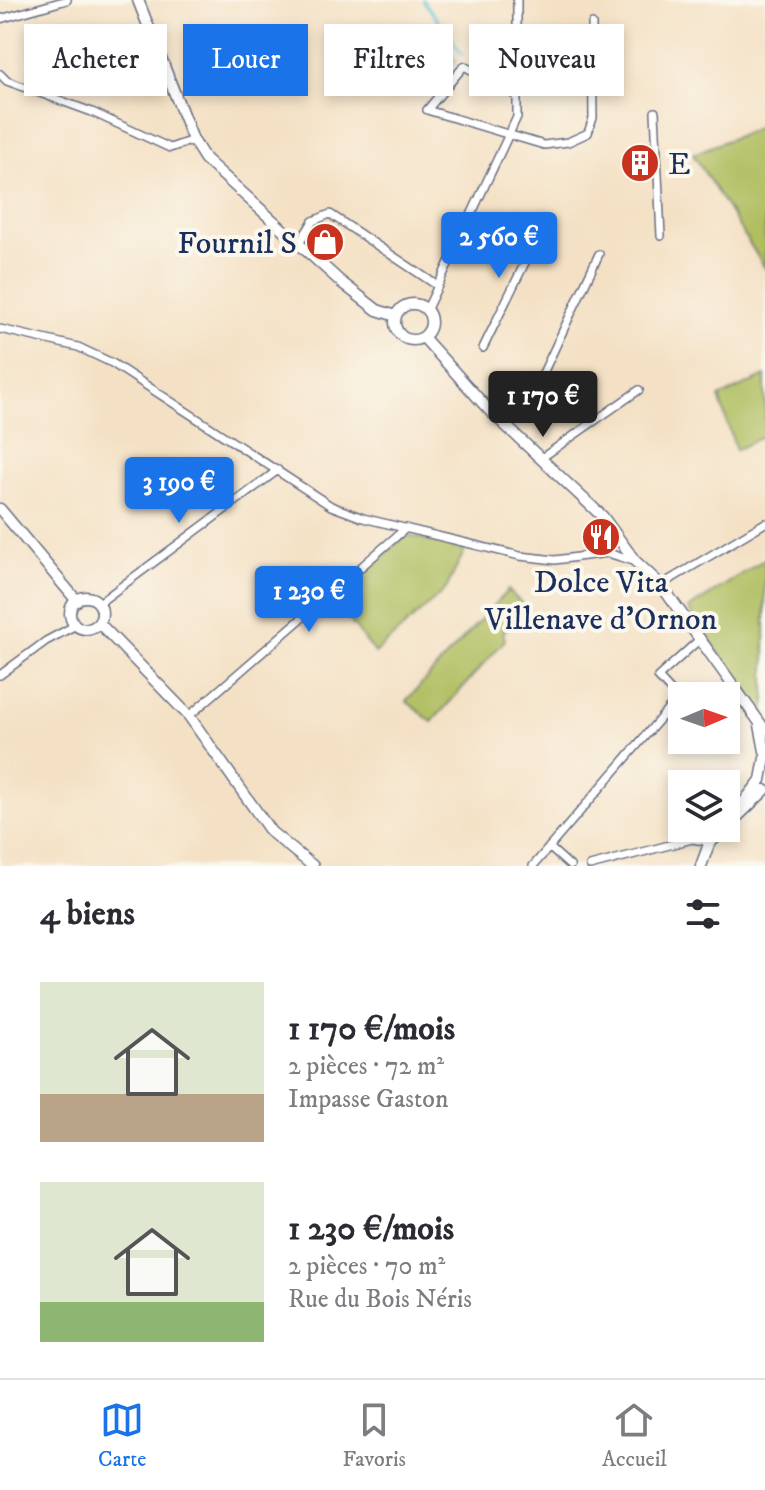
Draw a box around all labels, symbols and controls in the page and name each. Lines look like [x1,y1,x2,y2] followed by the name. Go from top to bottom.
[24,24,167,96] chip: Acheter
[183,24,308,96] chip: Louer
[324,24,453,96] chip: Filtres
[469,24,624,96] chip: Nouveau
[619,142,661,184] building icon: E
[668,145,691,185] place label: E
[425,212,573,280] pin: 2 560 €
[304,221,346,263] shop icon: Fournil S
[459,221,539,254] text: 2 560 €
[177,224,297,264] place label: Fournil S
[469,371,617,439] pin: 1 170 €
[506,380,580,413] text: 1 170 €
[105,457,253,525] pin: 3 190 €
[143,466,215,499] text: 3 190 €
[580,516,622,558] restaurant icon: Dolce Vita Villenave d'Ornon
[484,563,718,640] place label: Dolce Vita Villenave d'Ornon
[235,566,383,634] pin: 1 230 €
[273,575,345,608] text: 1 230 €
[668,682,740,754] north arrow
[668,682,740,842] map controls
[668,770,740,842] button: layers
[681,892,725,936] icon: filters
[40,893,135,935] text: 4 biens
[288,1008,455,1050] text: 1 170 €/mois
[104,1014,200,1110] icon: home
[288,1050,444,1083] text: 2 pièces · 72 m²
[288,1083,449,1116] text: Impasse Gaston
[288,1208,454,1250] text: 1 230 €/mois
[104,1214,200,1310] icon: home
[288,1250,445,1283] text: 2 pièces · 70 m²
[288,1283,472,1316] text: Rue du Bois Néris
[98,1398,146,1473] tab: Carte
[342,1398,406,1473] tab: Favoris
[602,1398,667,1473] tab: Accueil

